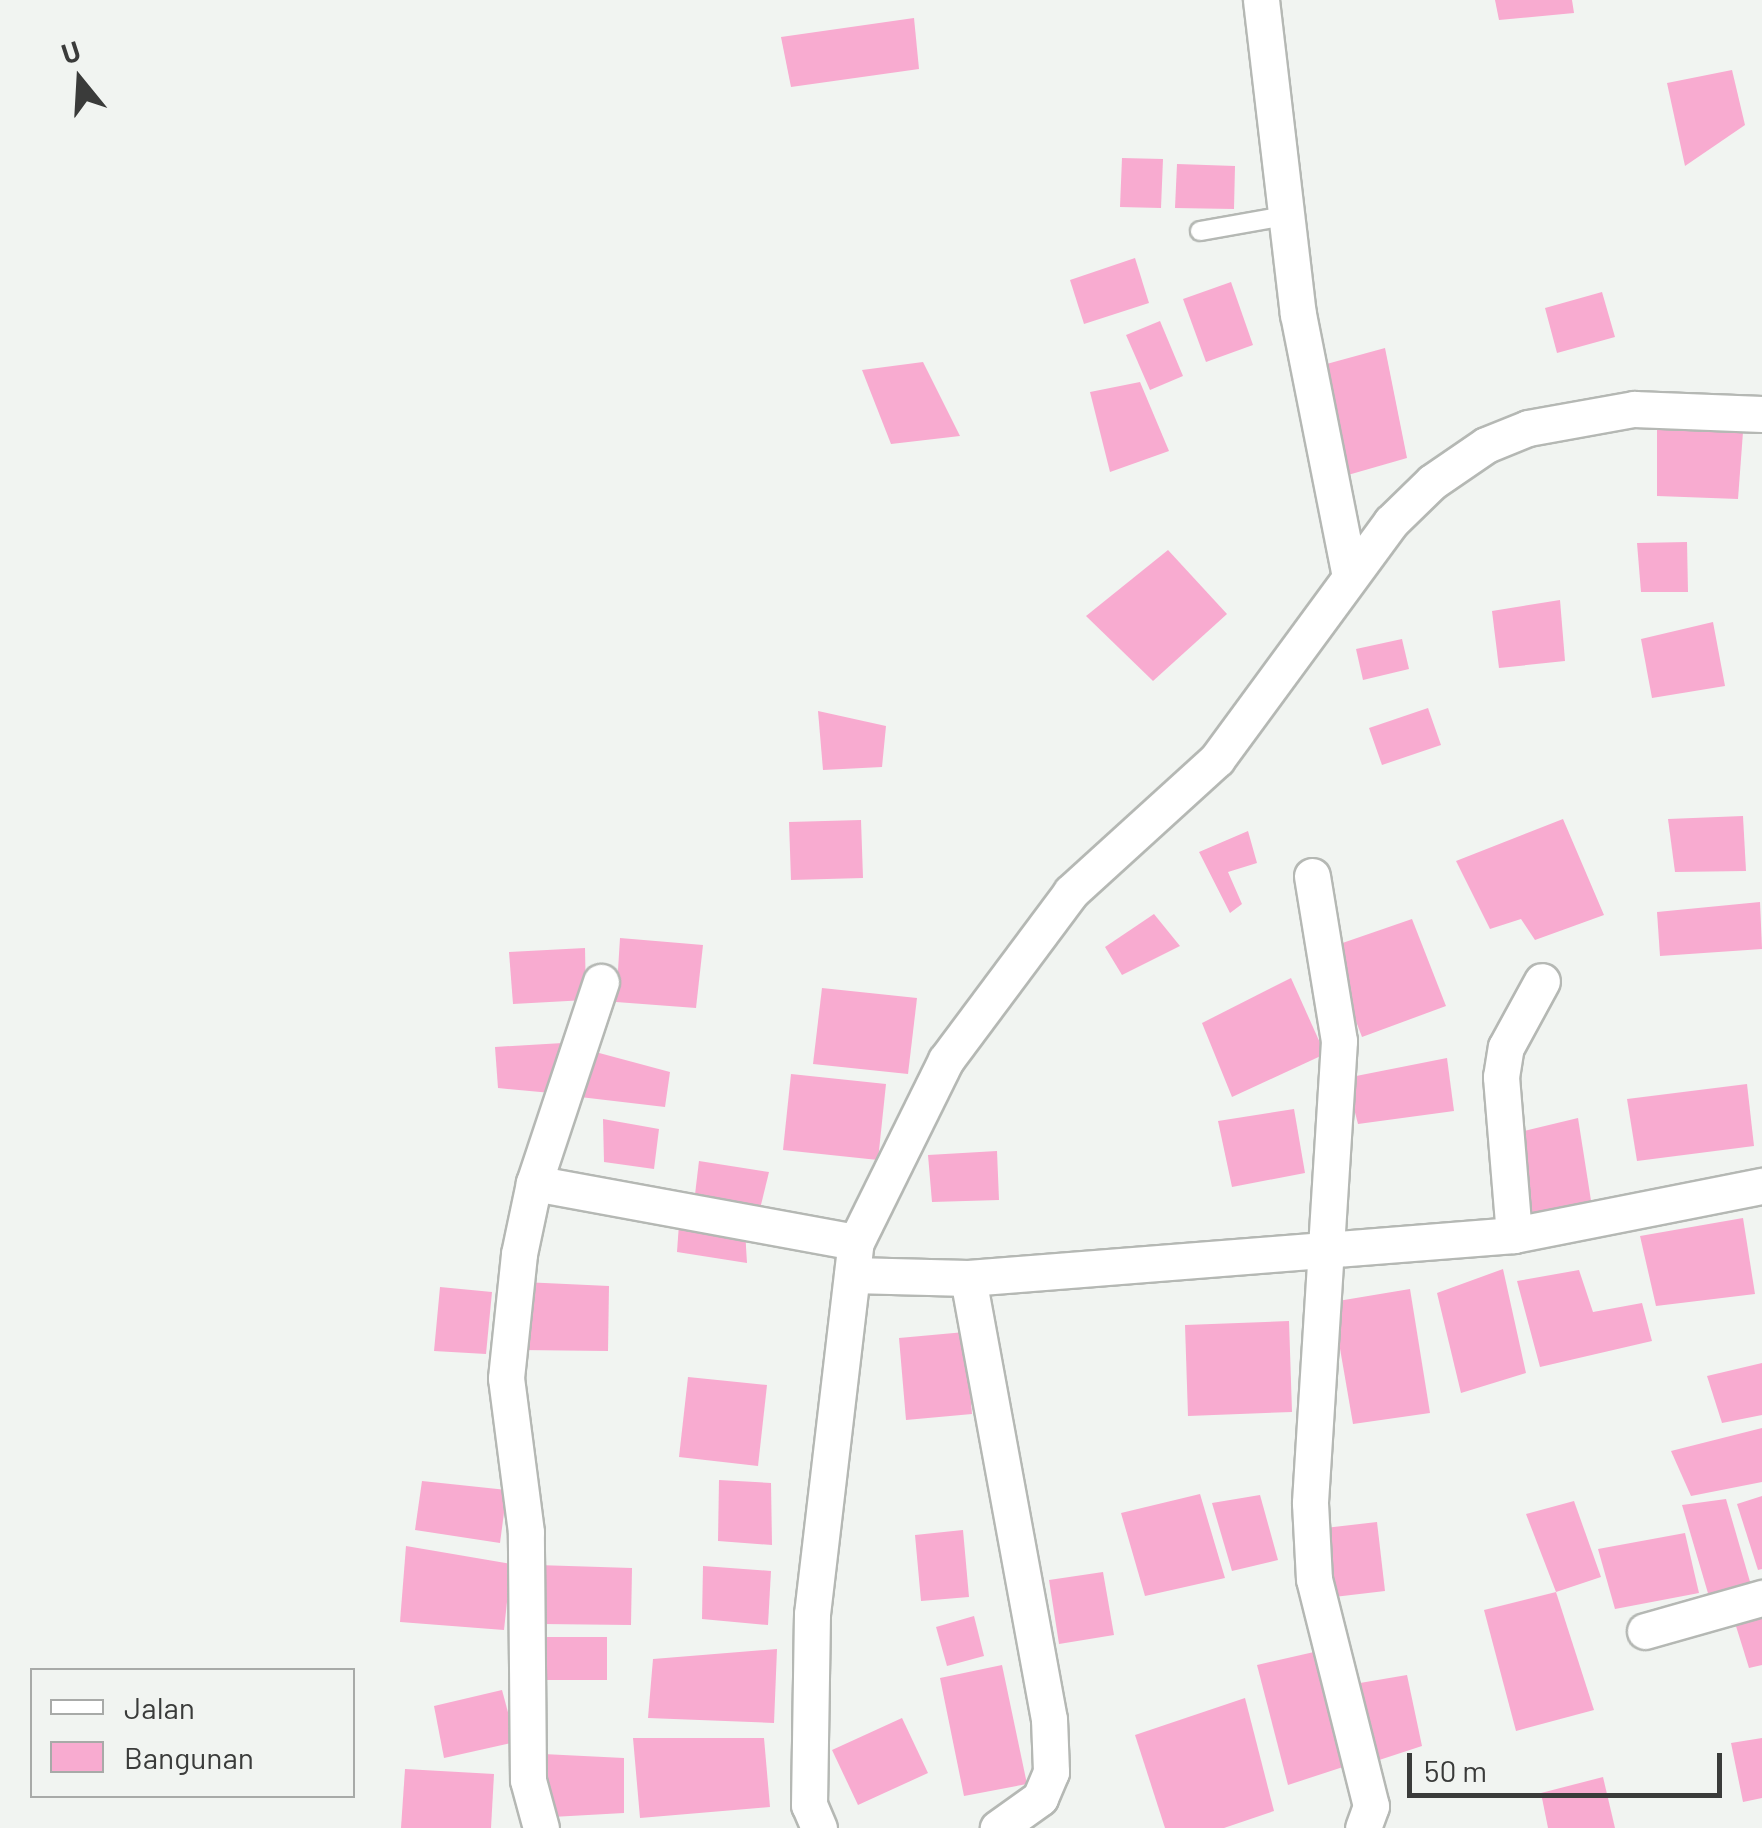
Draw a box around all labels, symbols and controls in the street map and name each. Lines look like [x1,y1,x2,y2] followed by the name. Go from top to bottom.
[30,30,130,130] north arrow
[57,33,84,70] text: U
[30,1668,355,1798] legend
[124,1689,195,1725] text: Jalan
[1412,1733,1727,1795] scale bar
[124,1739,254,1775] text: Bangunan
[1424,1752,1487,1788] text: 50 m

